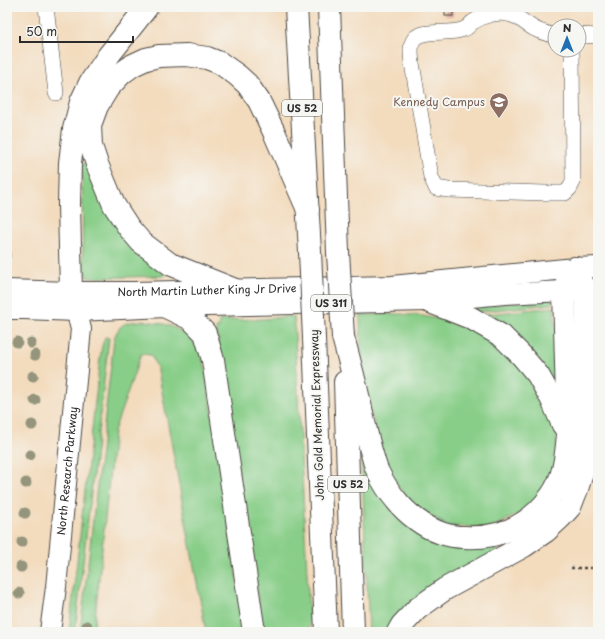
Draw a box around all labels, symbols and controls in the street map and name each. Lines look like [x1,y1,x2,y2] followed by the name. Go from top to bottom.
[20,18,133,44] scale bar
[547,18,587,58] north arrow
[563,19,572,36] text: N
[26,22,57,40] text: 50 m
[488,91,510,119] school or university icon: Kennedy Campus
[393,93,485,110] place label: Kennedy Campus
[282,100,322,116] road number: US 52
[117,279,297,300] street label: North Martin Luther King Jr Drive
[311,295,351,311] road number: US 311
[305,329,328,501] street label: John Gold Memorial Expressway
[52,406,81,536] street label: North Research Parkway
[328,476,368,492] road number: US 52

